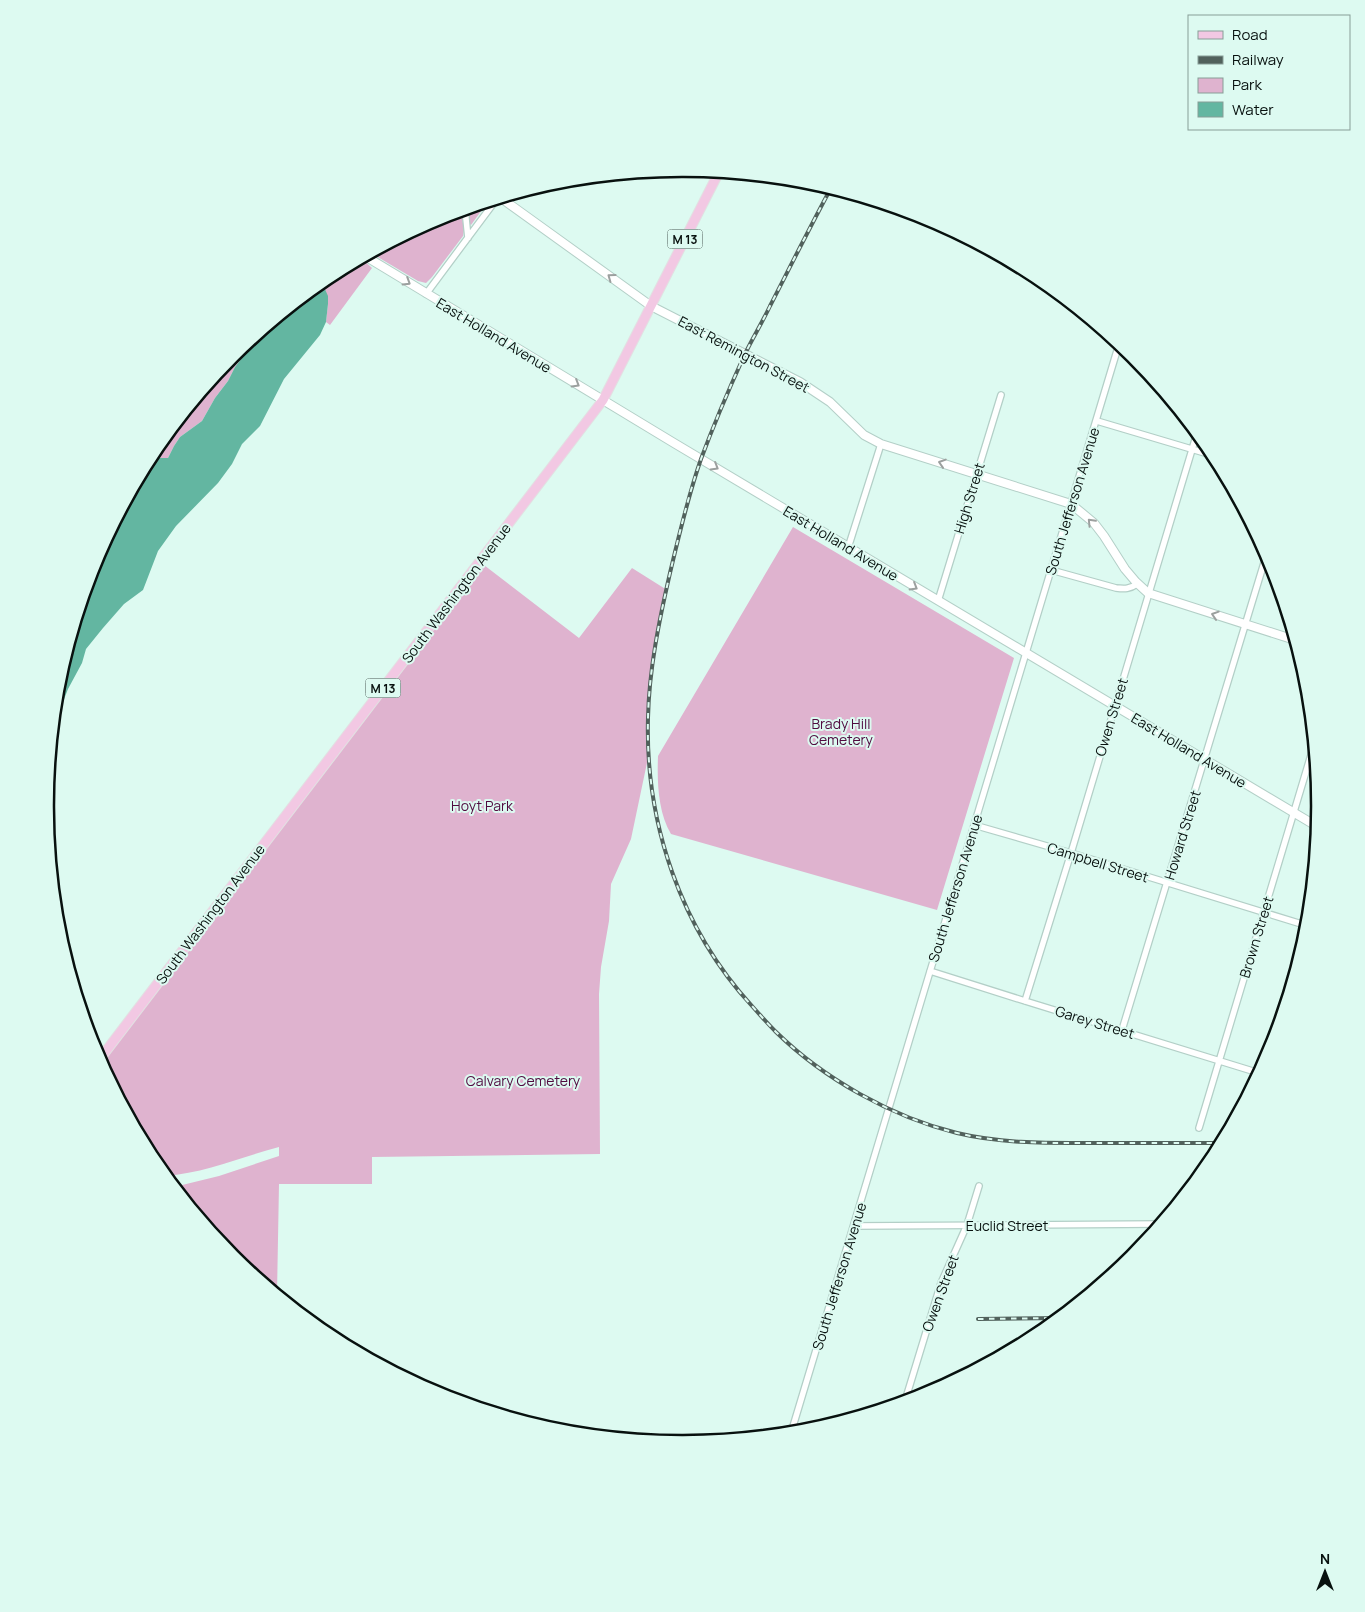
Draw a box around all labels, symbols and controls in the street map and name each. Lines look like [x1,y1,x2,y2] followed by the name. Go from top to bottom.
[1188,15,1350,130] legend
[1232,24,1268,45] text: Road
[1232,49,1284,70] text: Railway
[1232,74,1262,95] text: Park
[1232,99,1274,120] text: Water
[668,230,702,248] road number: M 13
[608,275,617,283] one-way arrow
[401,276,410,285] one-way arrow
[433,293,555,377] street label: East Holland Avenue
[675,311,813,397] street label: East Remington Street
[570,377,579,387] one-way arrow
[1041,425,1103,577] street label: South Jefferson Avenue
[938,459,946,469] one-way arrow
[949,460,989,536] street label: High Street
[710,461,719,471] one-way arrow
[780,501,902,585] street label: East Holland Avenue
[1088,518,1097,527] one-way arrow
[397,519,515,667] street label: South Washington Avenue
[909,581,918,591] one-way arrow
[1212,611,1220,621] one-way arrow
[1090,675,1132,758] street label: Owen Street
[366,678,400,698] road number: M 13
[1128,708,1250,792] street label: East Holland Avenue
[809,714,874,749] park label: Brady Hill Cemetery
[1159,787,1205,882] street label: Howard Street
[451,796,514,815] park label: Hoyt Park
[924,812,986,964] street label: South Jefferson Avenue
[1045,838,1151,887] street label: Campbell Street
[151,840,269,988] street label: South Washington Avenue
[1235,893,1278,980] street label: Brown Street
[1053,1001,1137,1043] street label: Garey Street
[466,1071,581,1090] park label: Calvary Cemetery
[808,1200,870,1352] street label: South Jefferson Avenue
[966,1216,1049,1235] street label: Euclid Street
[917,1251,963,1334] street label: Owen Street
[1300,1547,1350,1597] north arrow
[1320,1549,1330,1568] text: N

